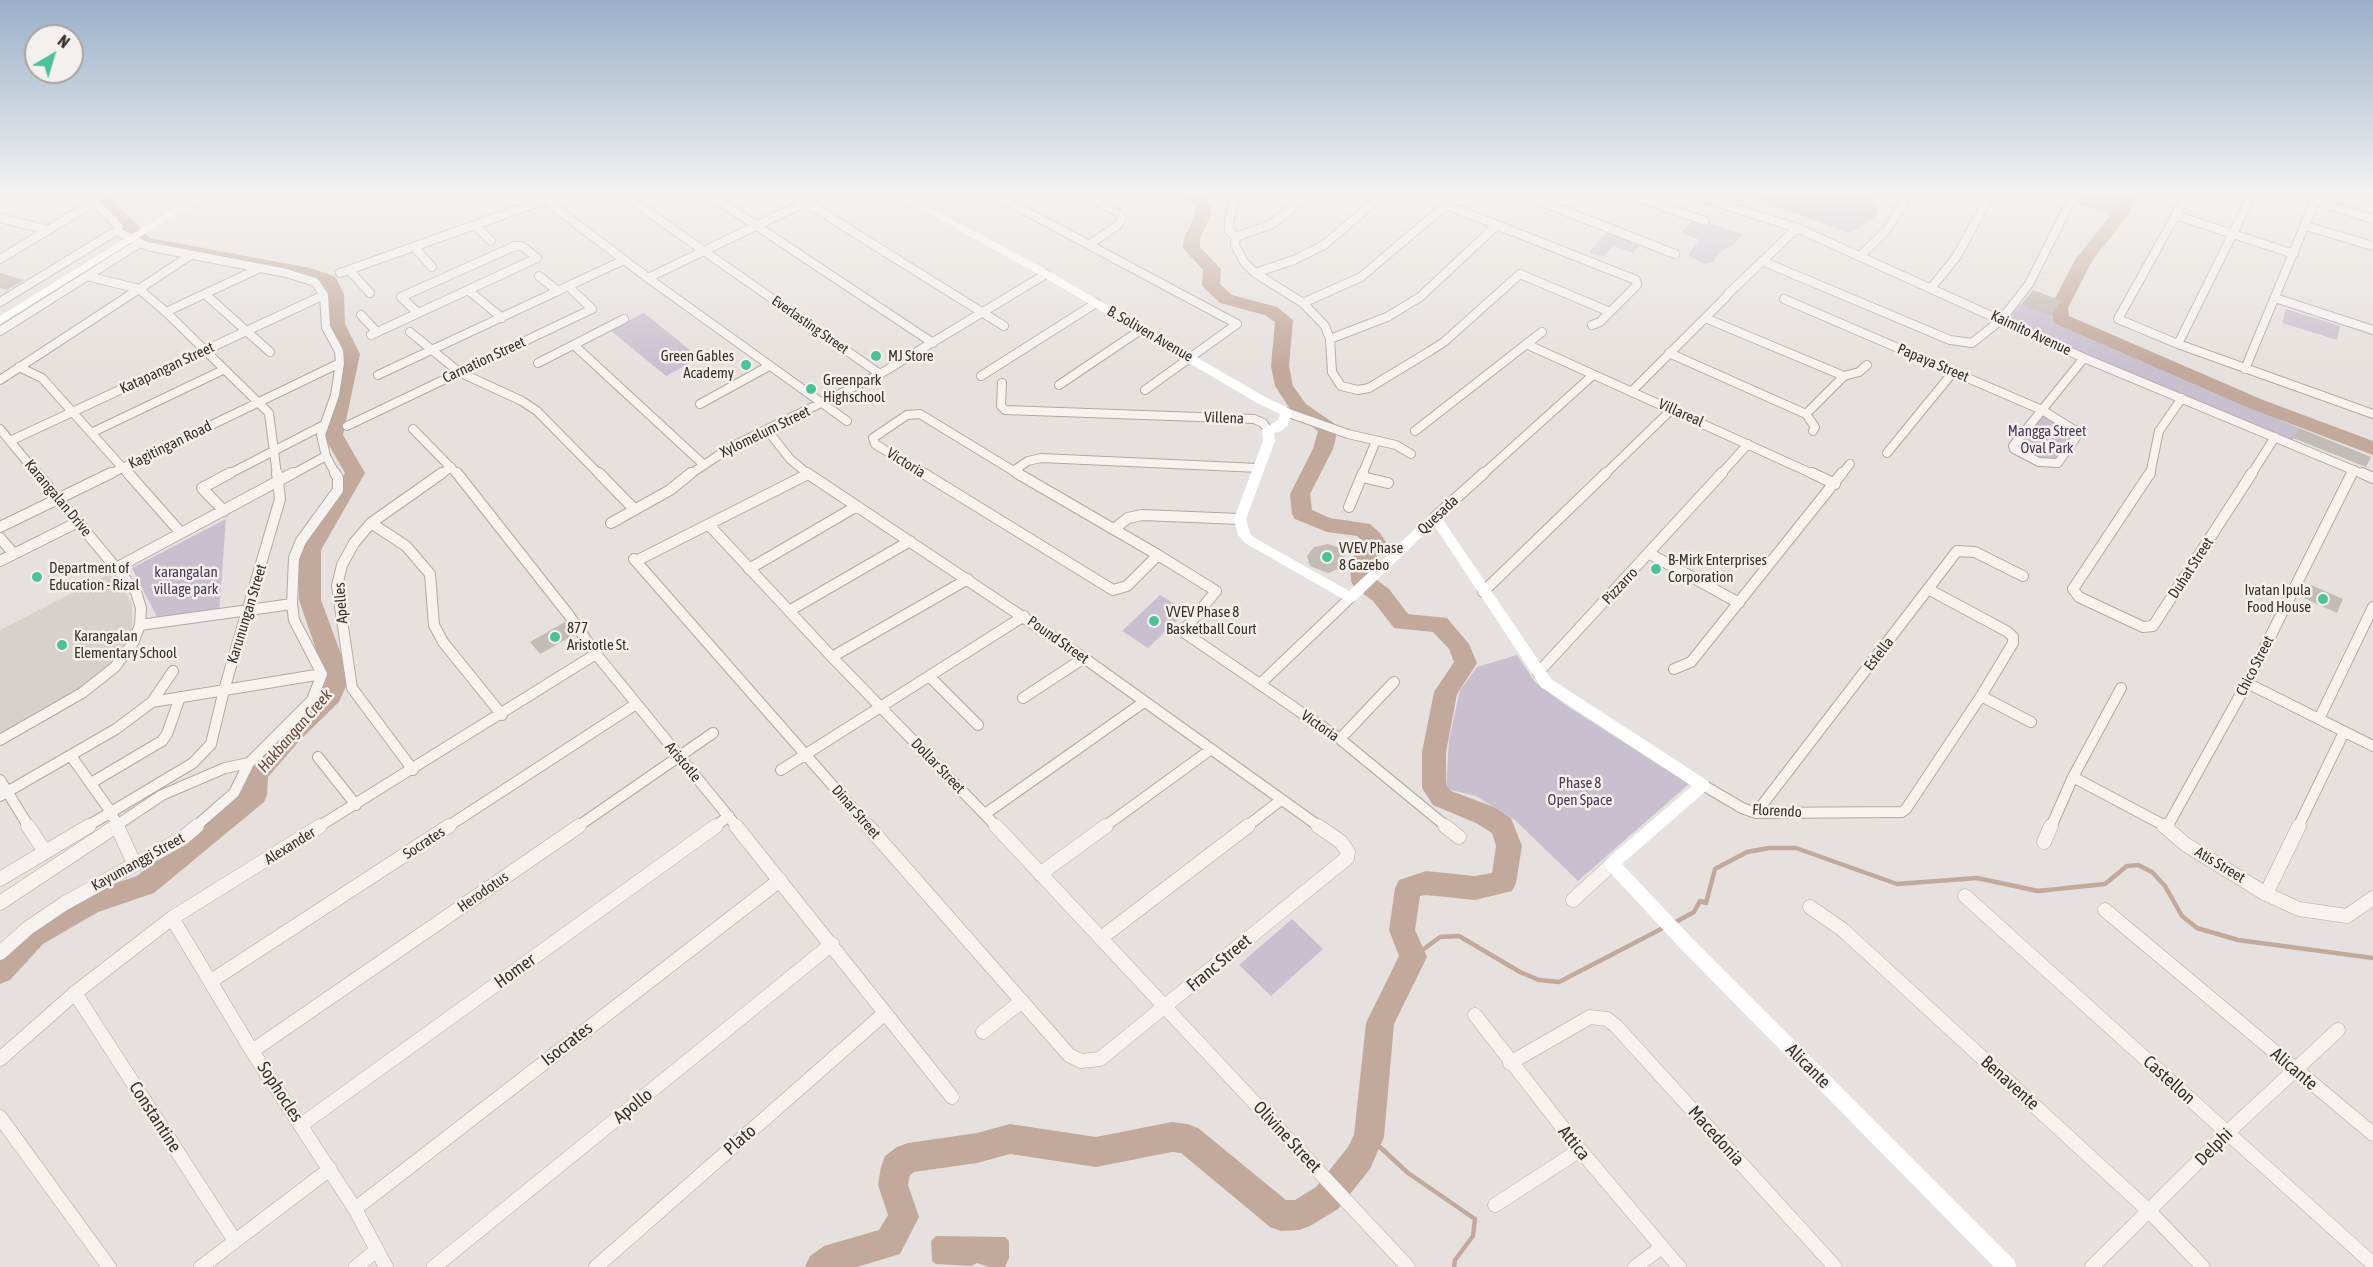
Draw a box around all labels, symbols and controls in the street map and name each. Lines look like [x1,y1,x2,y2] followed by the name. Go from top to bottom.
[24,24,84,84] north arrow
[55,31,73,51] text: N
[768,292,852,358] street label: Everlasting Street
[1104,302,1196,366] street label: B. Soliven Avenue
[1988,307,2074,359] street label: Kaimito Avenue
[440,333,528,387] street label: Carnation Street
[117,338,217,398] street label: Katapangan Street
[1894,340,1972,386] street label: Papaya Street
[661,347,734,382] place label: Green Gables Academy
[888,347,934,365] place label: MJ Store
[869,349,883,363] marker: MJ Store
[739,358,753,372] marker: Green Gables Academy
[823,371,885,406] place label: Greenpark Highschool
[804,382,818,396] marker: Greenpark Highschool
[1655,395,1707,431] street label: Villareal
[717,402,813,462] street label: Xylomelum Street
[1204,408,1244,428] street label: Villena
[126,417,214,473] street label: Kagitingan Road
[2008,422,2086,457] park label: Mangga Street Oval Park
[883,444,929,482] street label: Victoria
[21,456,95,540] street label: Karangalan Drive
[1414,492,1462,538] street label: Quesada
[2165,534,2217,602] street label: Duhat Street
[1339,539,1403,574] place label: VVEV Phase 8 Gazebo
[1320,550,1334,564] marker: VVEV Phase 8 Gazebo
[1668,551,1767,586] place label: B-Mirk Enterprises Corporation
[49,559,140,594] place label: Department of Education - Rizal
[223,562,271,666] street label: Karunungan Street
[1649,562,1663,576] marker: B-Mirk Enterprises Corporation
[154,563,218,598] park label: karangalan village park
[1598,564,1642,608] street label: Pizzarro
[30,570,44,584] marker: Department of Education - Rizal
[2244,581,2311,616] place label: Ivatan Ipula Food House
[331,582,351,624] street label: Apelles
[2316,592,2330,606] marker: Ivatan Ipula Food House
[1166,603,1257,638] place label: VVEV Phase 8 Basketball Court
[1024,612,1092,668] street label: Pound Street
[1147,614,1161,628] marker: VVEV Phase 8 Basketball Court
[567,619,629,654] place label: 877 Aristotle St.
[74,627,177,662] place label: Karangalan Elementary School
[548,630,562,644] marker: 877 Aristotle St.
[2232,633,2278,699] street label: Chico Street
[1860,634,1898,674] street label: Estella
[55,638,69,652] marker: Karangalan Elementary School
[254,686,336,776] water label: Hakbangan Creek
[1297,706,1343,746] street label: Victoria
[907,735,969,797] street label: Dollar Street
[661,738,705,786] street label: Aristotle
[1548,774,1612,809] park label: Phase 8 Open Space
[828,781,884,843] street label: Dinar Street
[1752,801,1802,821] street label: Florendo
[261,823,319,869] street label: Alexander
[400,823,448,863] street label: Socrates
[88,829,188,895] street label: Kayumanggi Street
[2192,843,2248,887] street label: Atis Street
[454,868,512,916] street label: Herodotus
[1182,930,1256,996] street label: Franc Street
[490,949,540,993] street label: Homer
[537,1017,597,1071] street label: Isocrates
[1781,1039,1835,1093] street label: Alicante
[2266,1043,2322,1095] street label: Alicante
[1976,1051,2044,1115] street label: Benavente
[2139,1051,2199,1109] street label: Castellon
[253,1058,307,1126] street label: Sophocles
[124,1078,186,1156] street label: Constantine
[609,1084,657,1128] street label: Apollo
[1248,1097,1326,1177] street label: Olivine Street
[1683,1101,1749,1171] street label: Macedonia
[720,1120,760,1160] street label: Plato
[1554,1121,1594,1165] street label: Attica
[2191,1124,2237,1170] street label: Delphi

